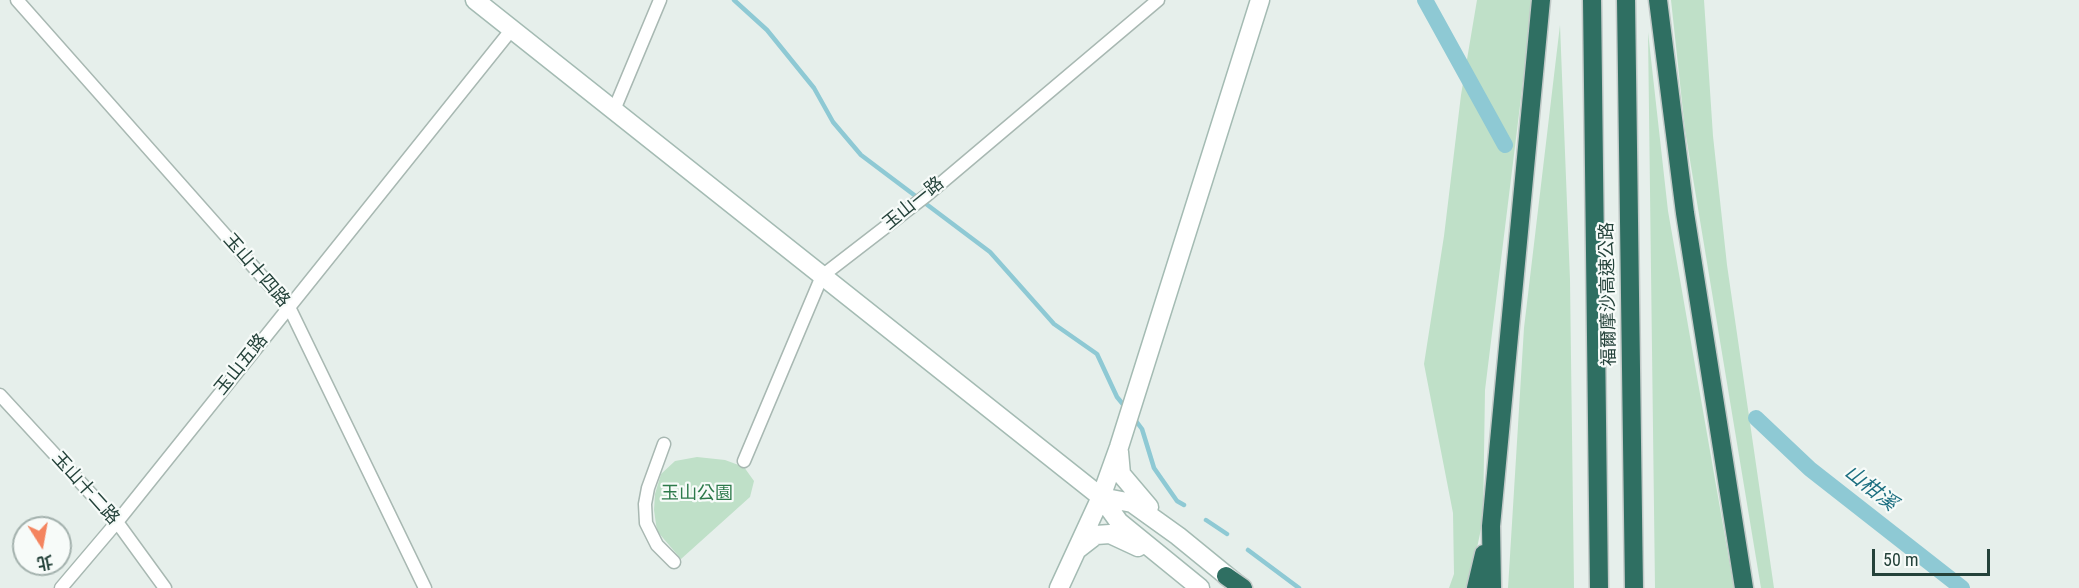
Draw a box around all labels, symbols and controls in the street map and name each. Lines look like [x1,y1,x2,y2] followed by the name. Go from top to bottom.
[879,173,949,235] street label: 玉山一路
[1597,222,1621,366] street label: 福爾摩沙高速公路
[218,230,294,312] street label: 玉山十四路
[211,330,273,400] street label: 玉山五路
[47,448,123,530] street label: 玉山十二路
[1839,461,1901,517] water label: 山柑溪
[661,483,733,505] park label: 玉山公園
[12,516,72,576] north arrow
[1875,537,1994,575] scale bar
[1883,549,1918,570] text: 50 m
[35,551,55,573] text: 北

